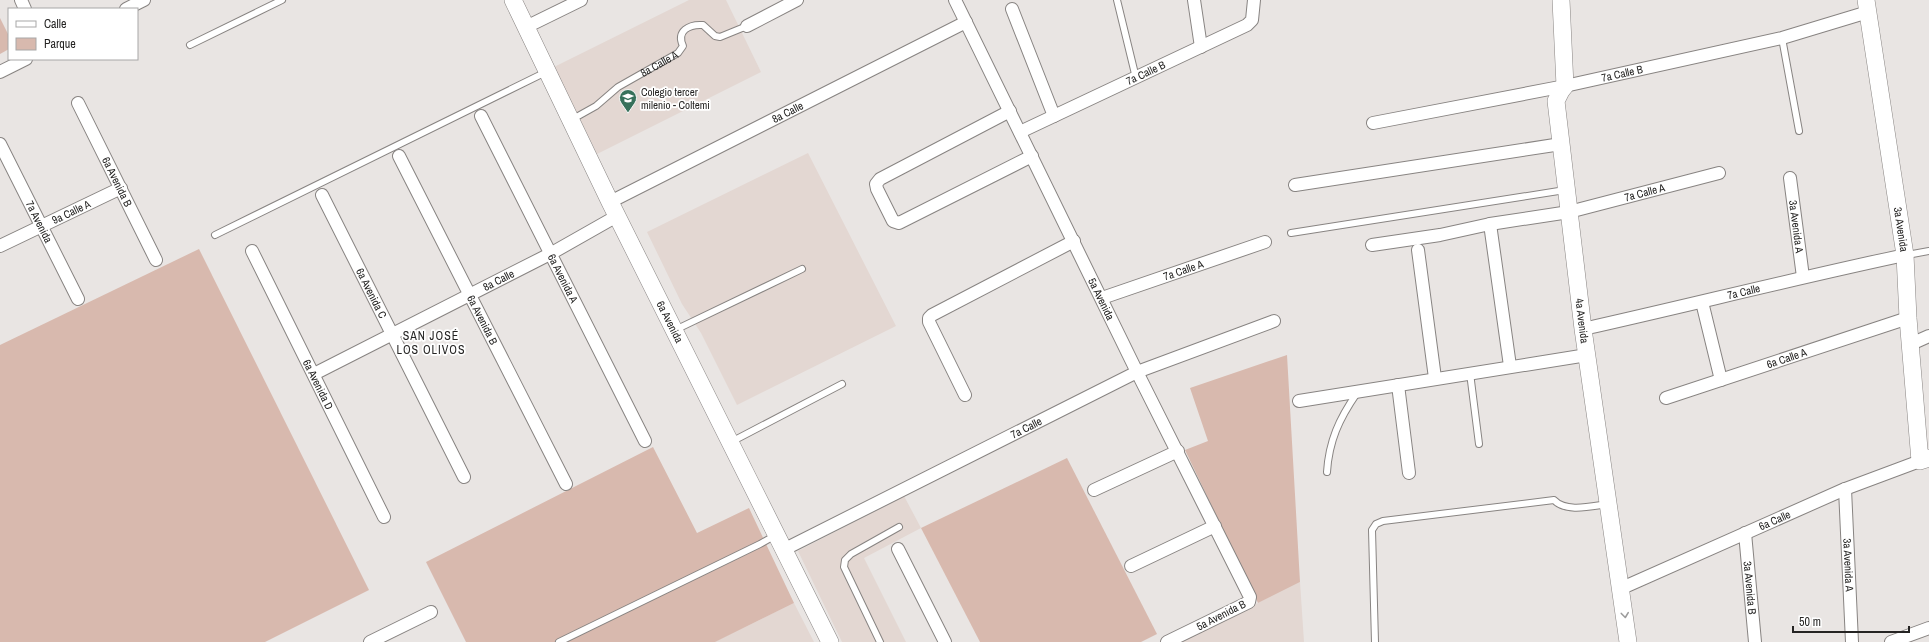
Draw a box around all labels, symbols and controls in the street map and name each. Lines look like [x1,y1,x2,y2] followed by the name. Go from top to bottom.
[8,8,138,60] legend
[44,16,66,32] text: Calle
[44,36,76,52] text: Parque
[638,47,681,80] street label: 8a Calle A
[1124,58,1168,88] street label: 7a Calle B
[1600,62,1644,85] street label: 7a Calle B
[641,85,710,112] place label: Colegio tercer milenio - Coltemi
[618,88,638,113] school or university icon: Colegio tercer milenio - Coltemi
[770,98,806,126] street label: 8a Calle
[99,155,135,209] street label: 6a Avenida B
[1623,180,1667,204] street label: 7a Calle A
[50,196,94,227] street label: 9a Calle A
[23,198,55,245] street label: 7a Avenida
[1786,199,1807,255] street label: 3a Avenida A
[1891,206,1911,253] street label: 3a Avenida
[545,252,582,306] street label: 6a Avenida A
[1162,256,1206,283] street label: 7a Calle A
[353,266,390,321] street label: 6a Avenida C
[481,266,516,294] street label: 8a Calle
[1085,276,1118,322] street label: 5a Avenida
[1726,281,1761,302] street label: 7a Calle
[464,293,501,347] street label: 6a Avenida B
[654,298,686,345] street label: 6a Avenida
[1572,298,1592,344] street label: 4a Avenida
[396,328,466,358] district label: SAN JOSÉ LOS OLIVOS
[1765,345,1809,371] street label: 6a Calle A
[300,357,337,412] street label: 6a Avenida D
[1008,414,1044,441] street label: 7a Calle
[1757,507,1793,533] street label: 6a Calle
[1840,538,1857,593] street label: 3a Avenida A
[1741,560,1759,615] street label: 3a Avenida B
[1194,597,1248,633] street label: 5a Avenida B
[1793,608,1909,634] scale bar
[1620,612,1629,618] one-way arrow
[1799,614,1821,630] text: 50 m

